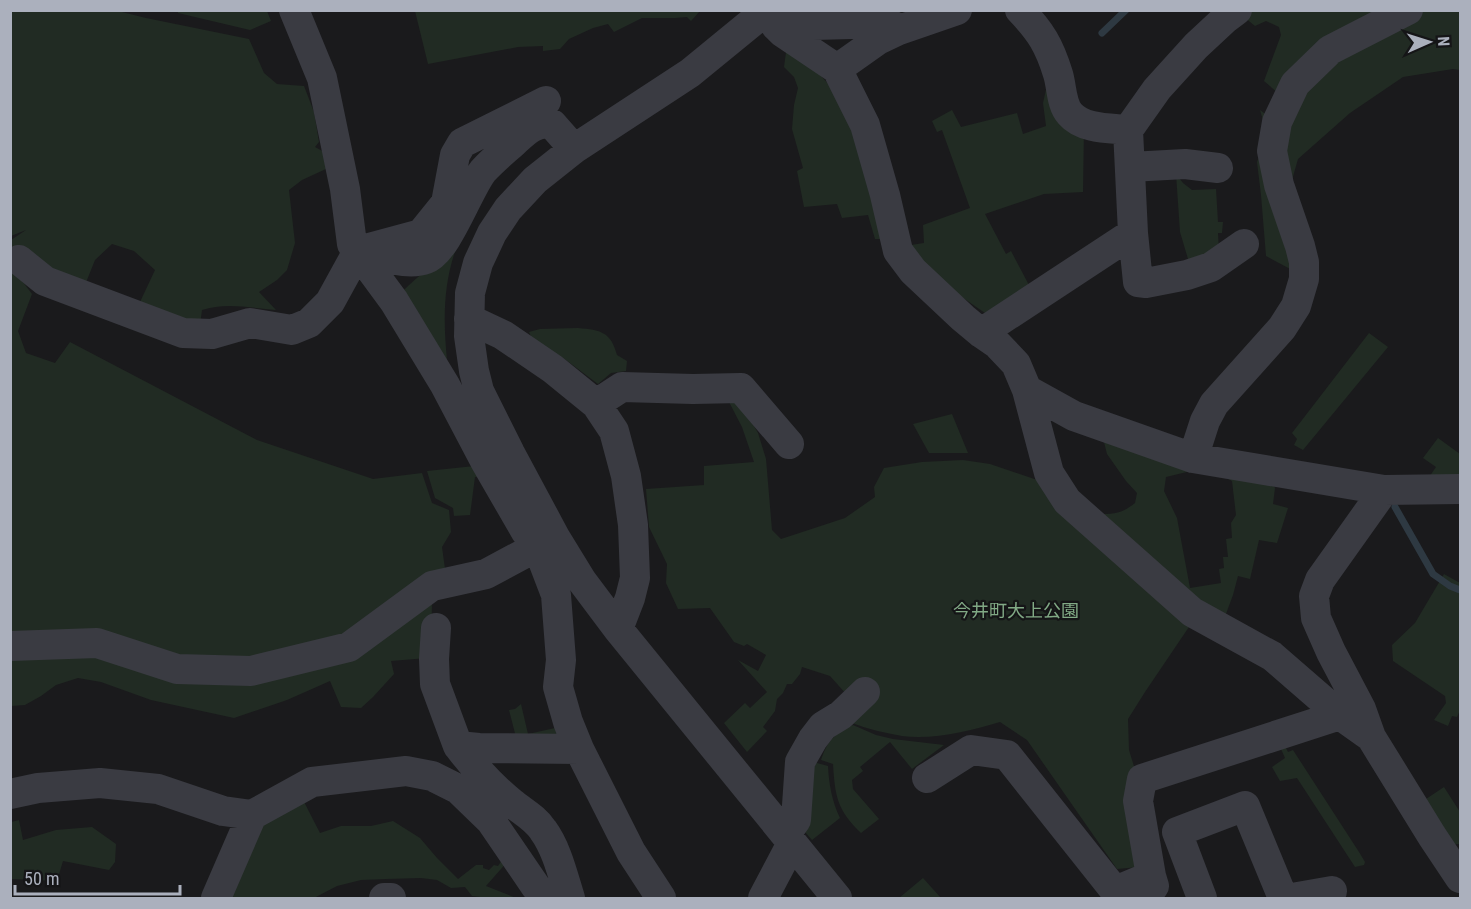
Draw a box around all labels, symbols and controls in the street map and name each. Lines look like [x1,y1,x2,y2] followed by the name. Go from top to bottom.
[1399,12,1459,72] north arrow
[1434,36,1453,47] text: N
[953,600,1079,621] park label: 今井町大上公園
[15,858,180,896] scale bar
[24,868,59,889] text: 50 m

